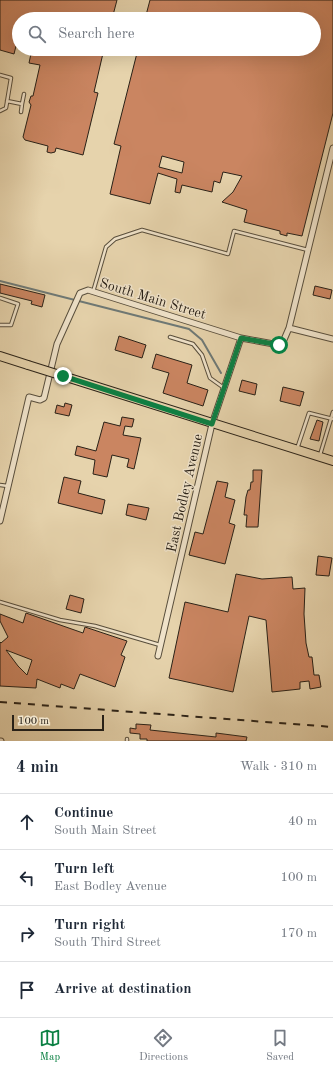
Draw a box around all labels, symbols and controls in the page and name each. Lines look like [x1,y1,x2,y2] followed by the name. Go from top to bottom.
[12,12,321,56] search box
[26,23,48,45] icon: search
[58,27,135,42] text: Search here
[98,276,208,322] street label: South Main Street
[270,336,288,354] route start
[54,367,72,385] route end
[164,432,205,554] street label: East Bodley Avenue
[12,713,104,732] scale bar
[18,716,49,727] text: 100 m
[16,759,59,776] text: 4 min
[240,760,317,773] text: Walk · 310 m
[54,806,113,821] text: Continue
[16,811,38,833] icon: ahead
[288,815,317,828] text: 40 m
[54,824,157,837] text: South Main Street
[54,862,114,877] text: Turn left
[16,867,38,889] icon: left
[280,871,317,884] text: 100 m
[54,880,167,893] text: East Bodley Avenue
[54,918,125,933] text: Turn right
[16,923,38,945] icon: right
[280,927,317,940] text: 170 m
[54,936,161,949] text: South Third Street
[16,979,38,1001] icon: arrive
[54,982,192,997] text: Arrive at destination
[39,1027,61,1065] tab: Map
[139,1027,188,1065] tab: Directions
[266,1027,294,1065] tab: Saved

